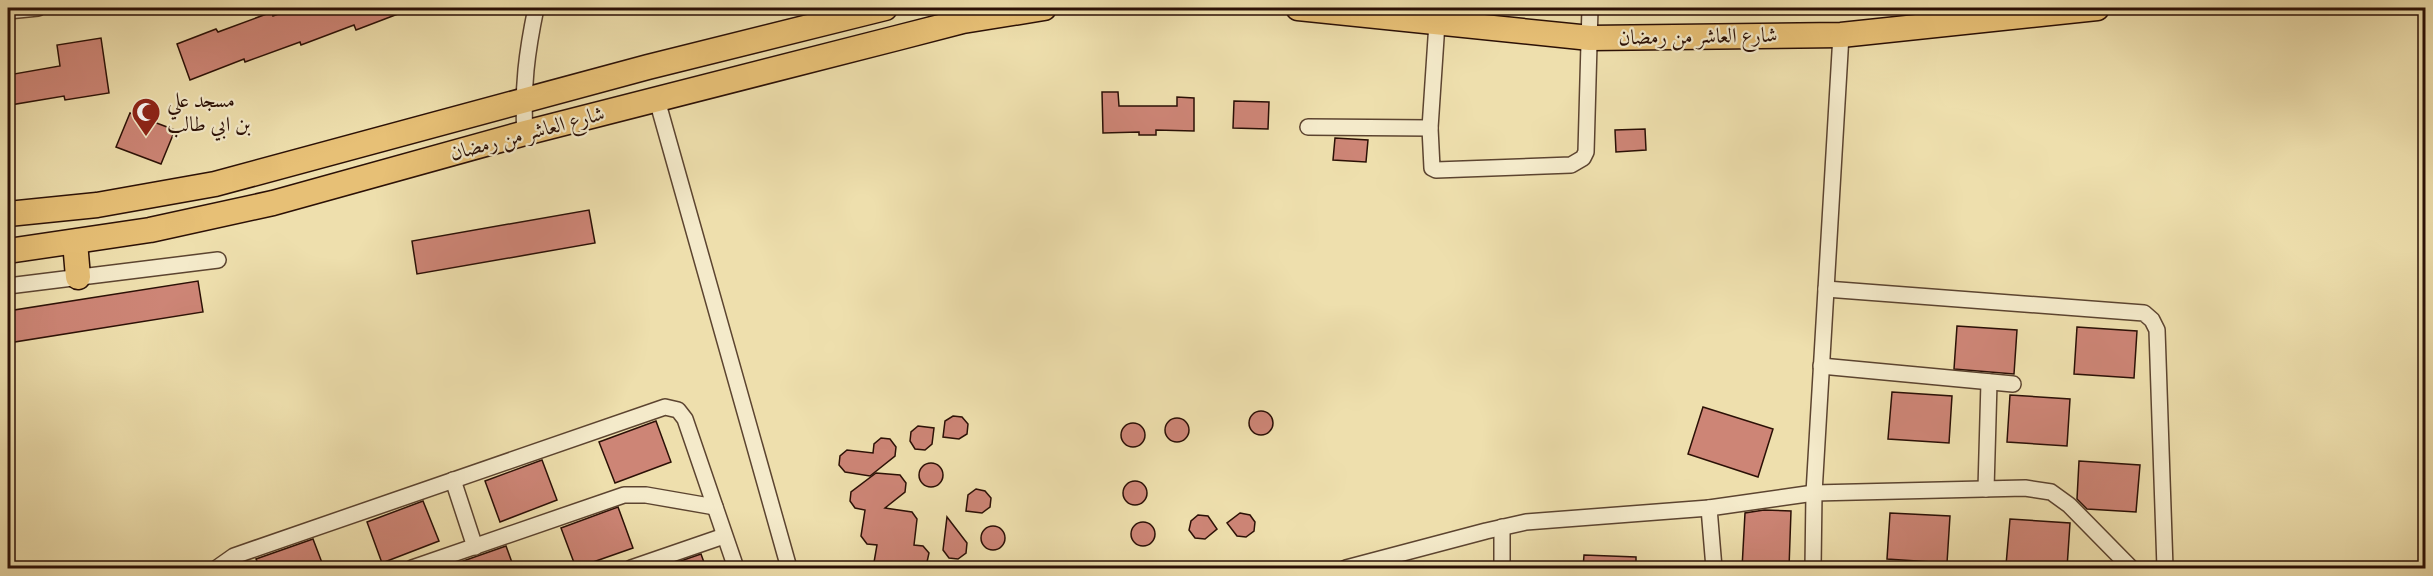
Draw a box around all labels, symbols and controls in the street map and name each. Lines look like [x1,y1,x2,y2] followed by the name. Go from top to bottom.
[1618,23,1778,55] street label: شارع العاشر من رمضان
[167,88,251,141] place label: مسجد علي بن ابي طالب
[130,96,162,138] mosque icon: مسجد علي بن ابي طالب
[447,101,609,171] street label: شارع العاشر من رمضان

